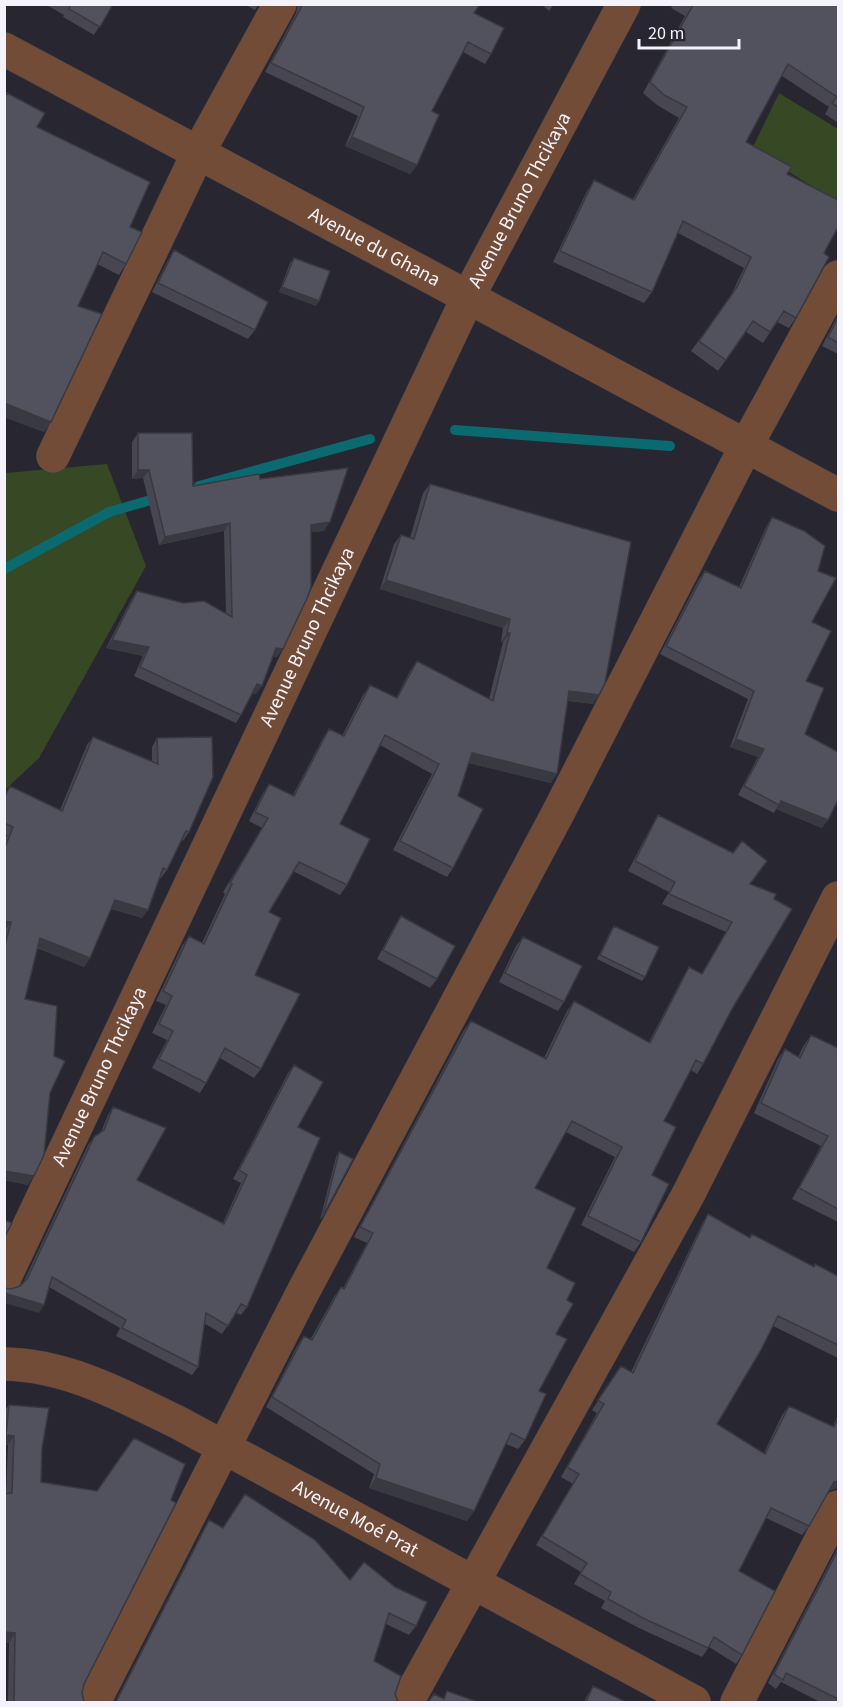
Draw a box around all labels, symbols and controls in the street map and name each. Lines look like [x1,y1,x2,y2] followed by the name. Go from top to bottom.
[639,12,740,50] scale bar
[648,21,684,46] text: 20 m
[461,107,578,293] street label: Avenue Bruno Thcikaya
[303,200,445,294] street label: Avenue du Ghana
[253,543,362,731] street label: Avenue Bruno Thcikaya
[45,982,154,1171] street label: Avenue Bruno Thcikaya
[288,1473,424,1564] street label: Avenue Moé Prat

